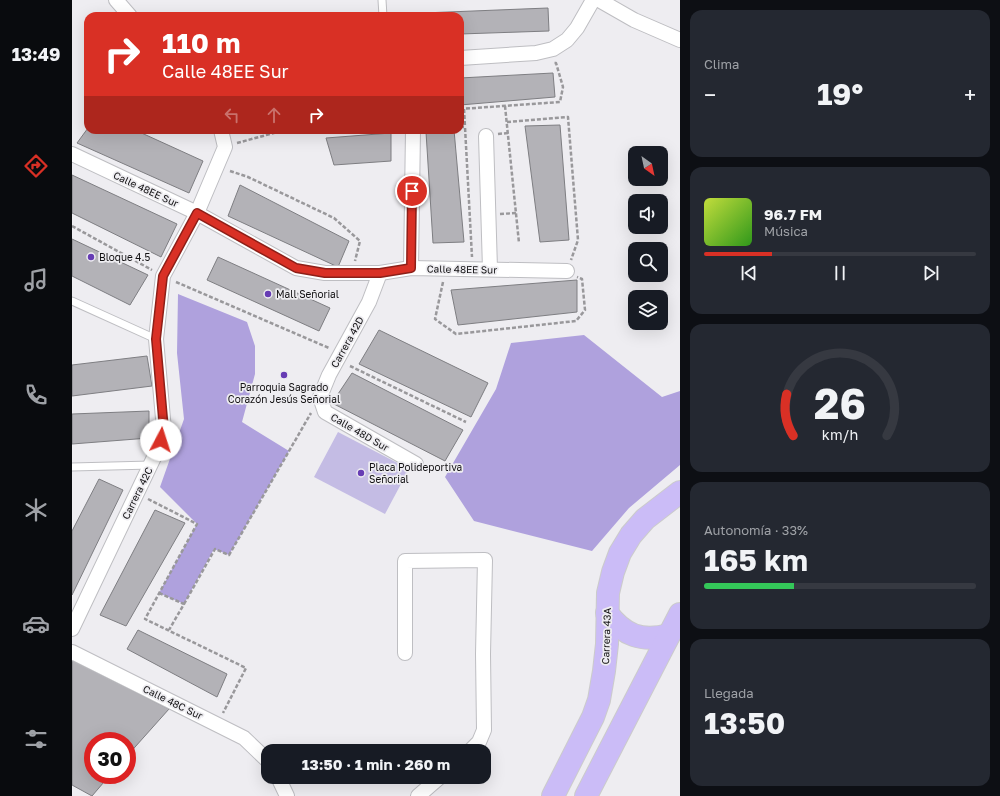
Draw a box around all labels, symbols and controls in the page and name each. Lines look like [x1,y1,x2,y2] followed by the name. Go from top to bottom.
[162,26,241,59] text: 110 m
[96,28,148,80] icon: right
[12,43,60,65] text: 13:49
[704,56,739,72] text: Clima
[162,60,289,82] text: Calle 48EE Sur
[817,76,863,112] text: 19°
[704,81,716,108] text: −
[964,81,976,108] text: +
[221,104,243,126] icon: left
[263,104,285,126] icon: ahead
[305,104,327,126] icon: right
[628,146,668,186] north arrow
[628,146,668,330] map controls
[22,152,50,180] icon: directions
[112,169,180,209] street label: Calle 48EE Sur
[395,174,429,208] pin
[401,180,423,202] icon: arrive
[628,194,668,234] button: sound
[764,205,822,223] text: 96.7 FM
[764,223,808,239] text: Música
[628,242,668,282] button: search
[99,251,150,263] place label: Bloque 4.5
[86,252,96,262] marker: Bloque 4.5
[427,262,497,276] street label: Calle 48EE Sur
[738,262,760,284] icon: previous
[829,262,851,284] icon: pause
[920,262,942,284] icon: next
[22,266,50,294] icon: music
[276,288,339,300] place label: Mall Señorial
[263,289,273,299] marker: Mall Señorial
[628,290,668,330] button: layers
[328,314,366,370] street label: Carrera 42D
[279,370,289,380] marker: Parroquia Sagrado Corazón Jesús Señorial
[814,378,866,428] text: 26
[22,381,50,409] icon: phone
[228,381,340,405] place label: Parroquia Sagrado Corazón Jesús Señorial
[329,411,391,454] street label: Calle 48D Sur
[140,419,182,461] position arrow
[822,426,858,443] text: km/h
[369,461,462,485] place label: Placa Polideportiva Señorial
[119,465,155,521] street label: Carrera 42C
[356,468,366,478] marker: Placa Polideportiva Señorial
[22,496,50,524] icon: climate
[704,522,808,538] text: Autonomía · 33%
[704,542,808,578] text: 165 km
[599,607,613,664] street label: Carrera 43A
[22,610,50,638] icon: car
[141,682,205,722] street label: Calle 48C Sur
[704,685,754,701] text: Llegada
[704,705,785,741] text: 13:50
[22,725,50,753] icon: filters
[84,732,136,784] speed limit sign: 30
[302,755,450,773] text: 13:50 · 1 min · 260 m

